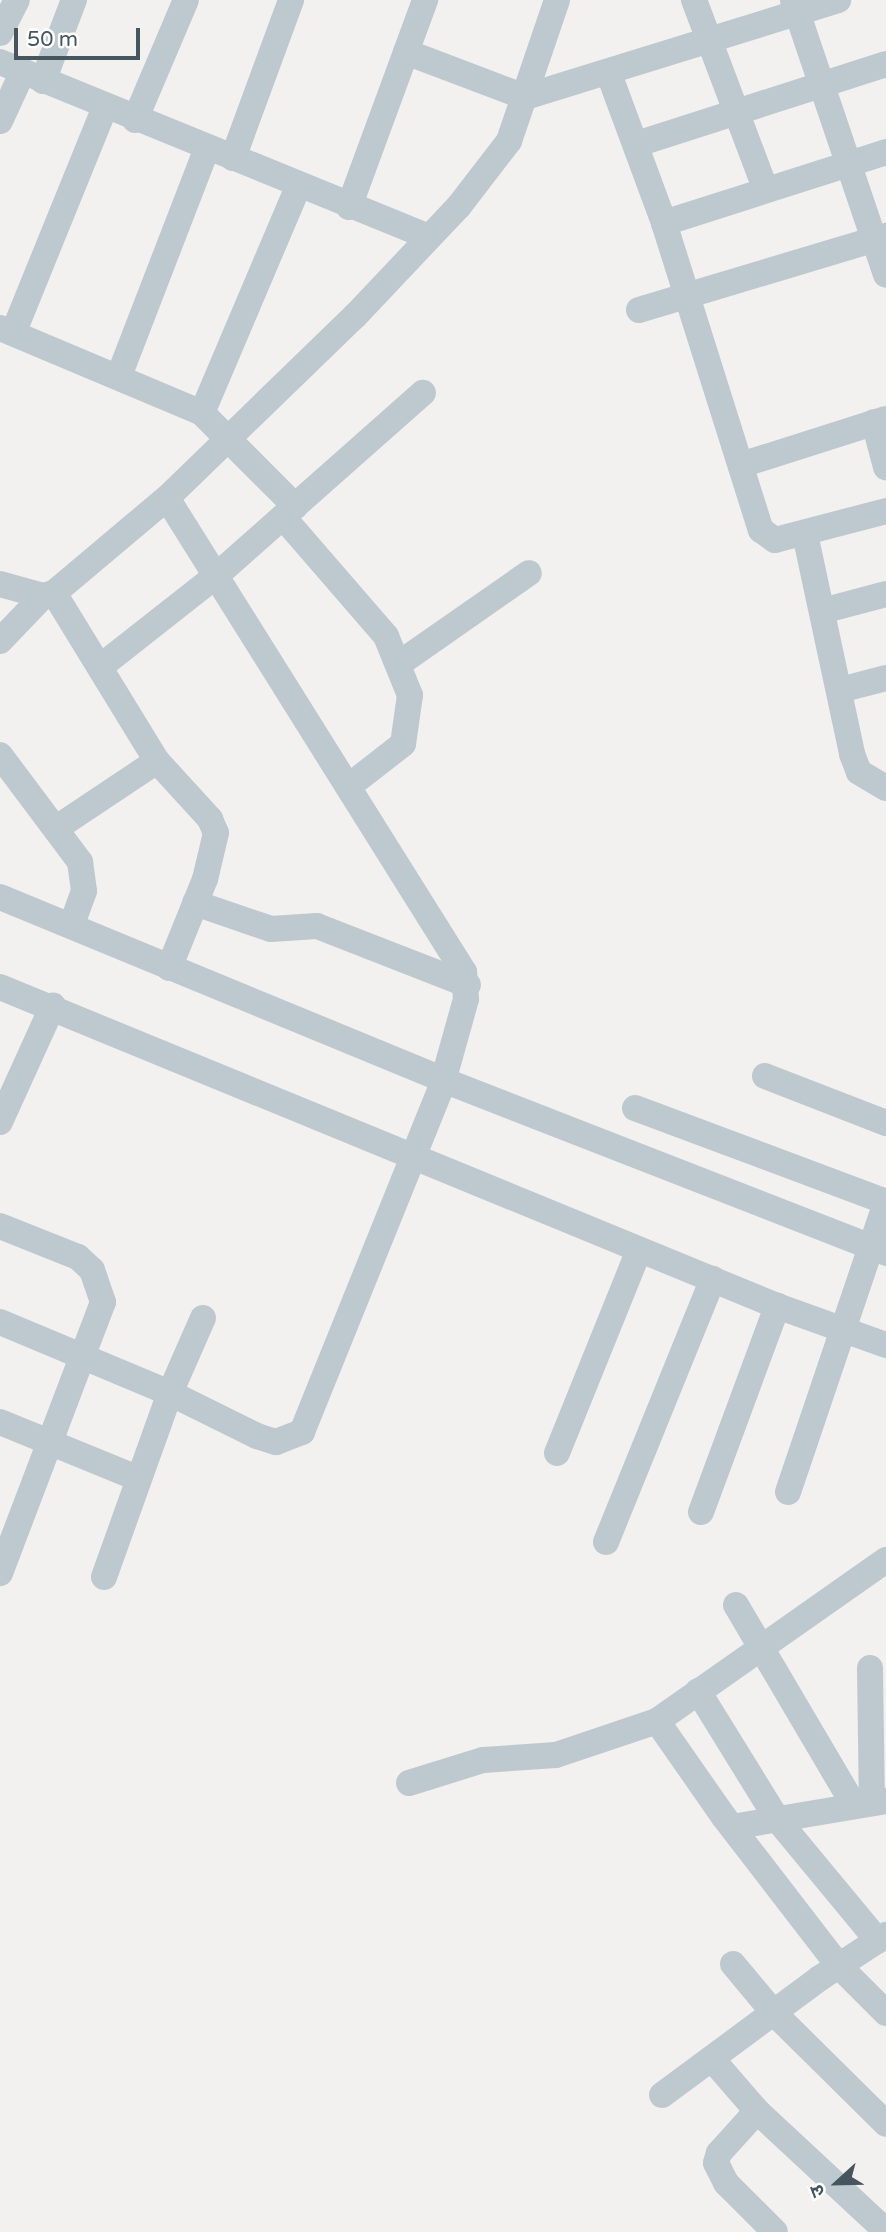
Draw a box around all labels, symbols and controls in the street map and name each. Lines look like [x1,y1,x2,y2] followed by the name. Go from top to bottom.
[18,14,144,58] scale bar
[27,27,78,52] text: 50 m
[802,2148,872,2218] north arrow
[805,2182,830,2200] text: उ

